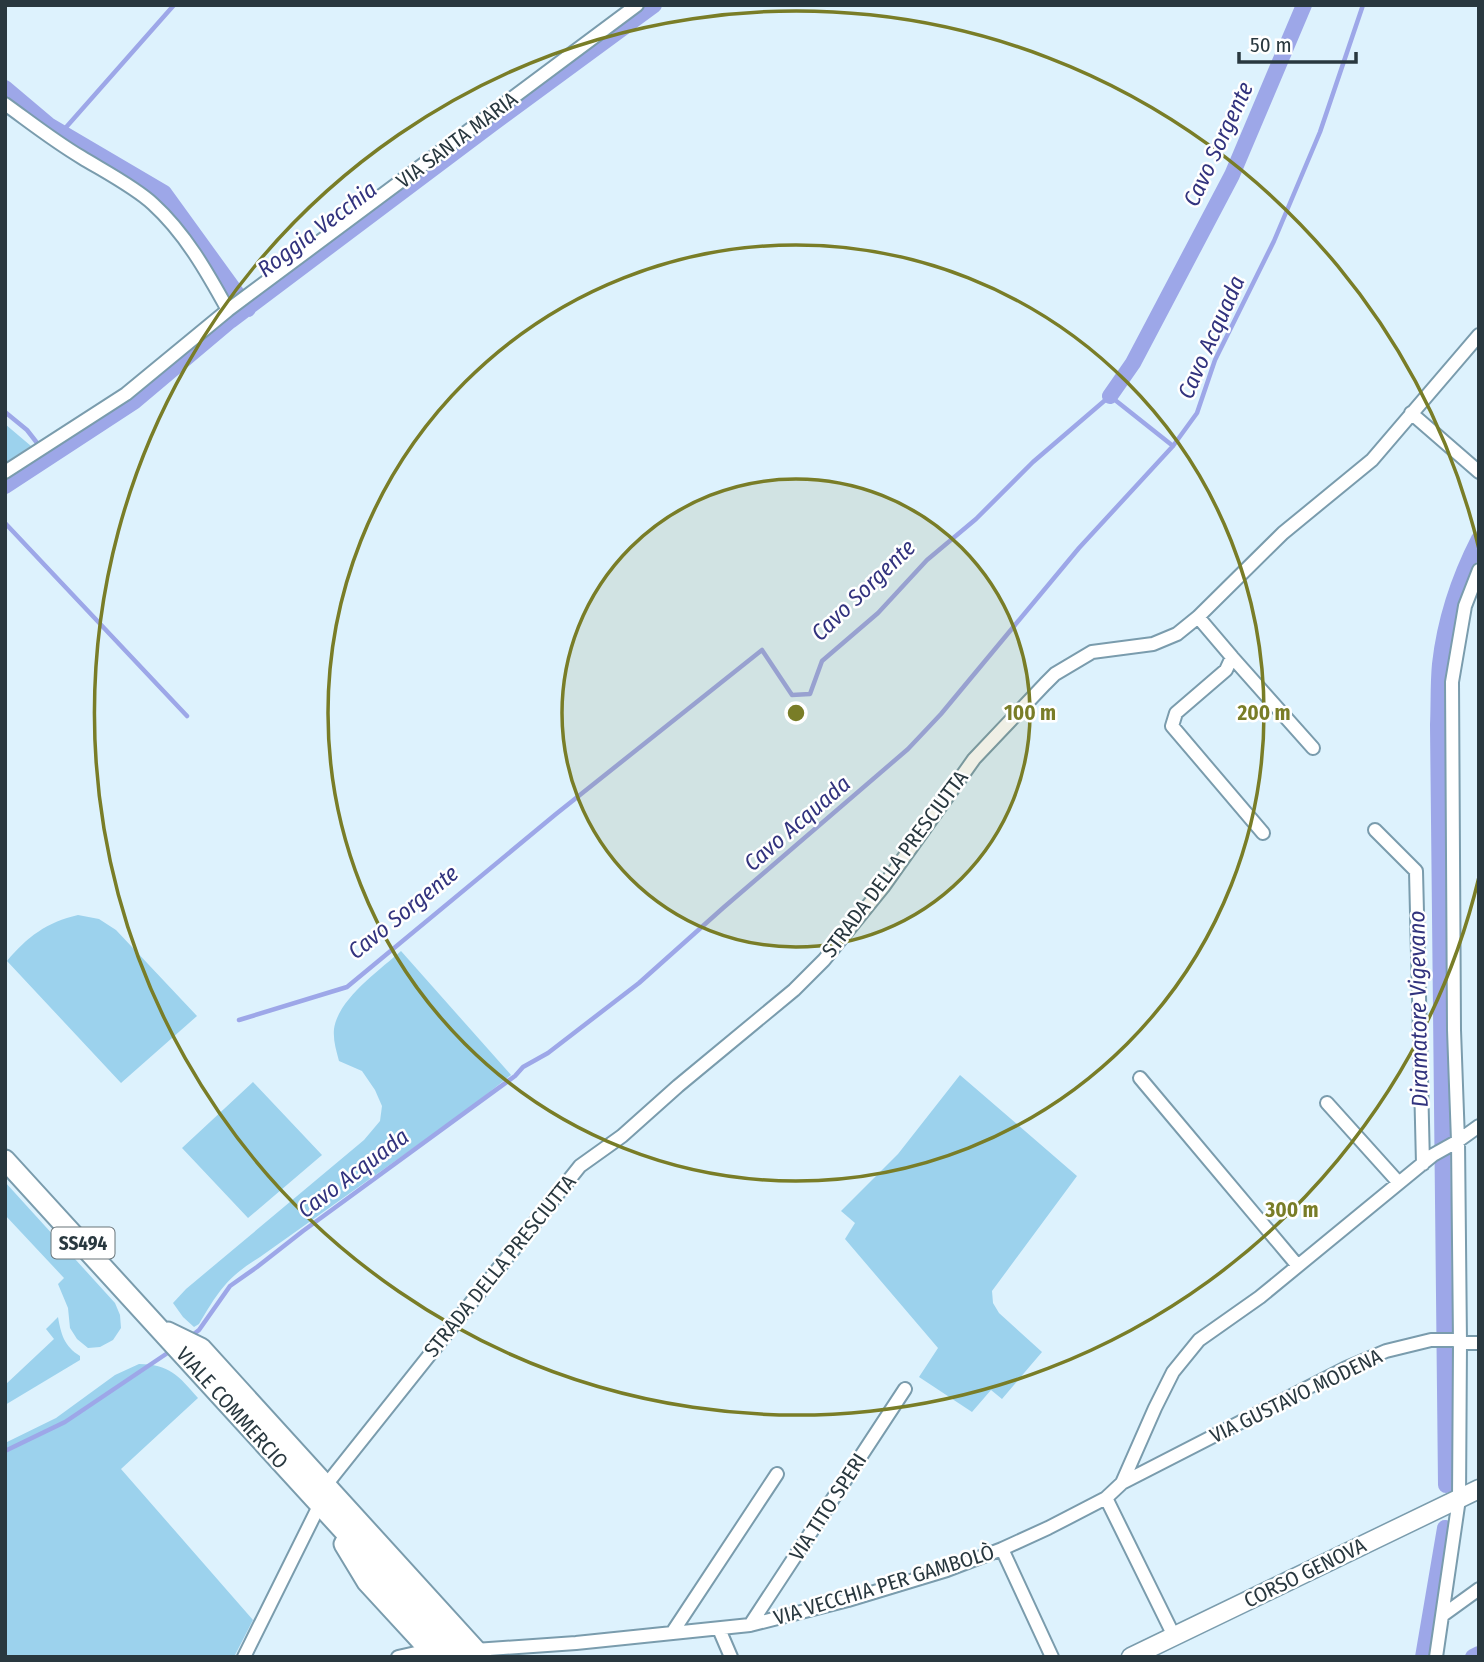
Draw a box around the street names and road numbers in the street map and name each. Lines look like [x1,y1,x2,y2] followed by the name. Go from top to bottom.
[391,86,523,194] street label: VIA SANTA MARIA
[816,765,974,963] street label: STRADA DELLA PRESCIUTTA
[418,1170,582,1362] street label: STRADA DELLA PRESCIUTTA
[52,1228,114,1259] road number: SS494
[171,1342,293,1474] street label: VIALE COMMERCIO
[1206,1343,1386,1449] street label: VIA GUSTAVO MODENA
[784,1448,872,1566] street label: VIA TITO SPERI
[1240,1532,1370,1614] street label: CORSO GENOVA
[771,1539,997,1631] street label: VIA VECCHIA PER GAMBOLÒ

